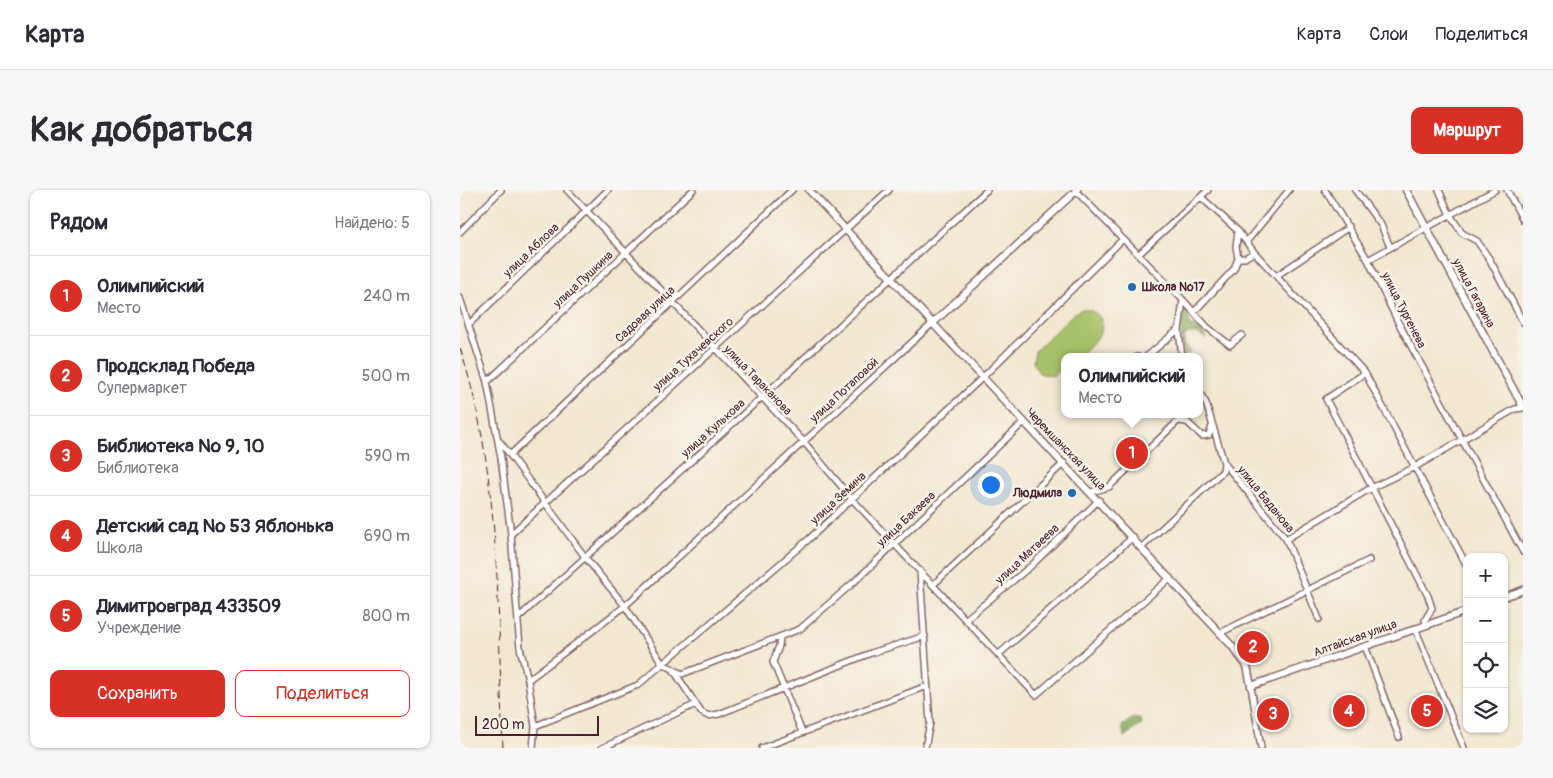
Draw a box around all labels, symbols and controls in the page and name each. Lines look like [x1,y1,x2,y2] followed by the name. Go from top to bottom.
[25,20,84,49] text: Карта
[1297,23,1341,46] text: Карта
[1369,23,1407,46] text: Слои
[1435,23,1528,46] text: Поделиться
[1411,107,1523,154] button: Маршрут
[30,108,253,152] text: Как добраться
[50,209,108,236] text: Рядом
[334,213,410,233] text: Найдено: 5
[500,220,563,281] street label: улица Аблова
[550,248,617,312] street label: улица Пушкина
[1449,255,1498,331] street label: улица Гагарина
[1377,269,1429,351] street label: улица Тургенева
[97,274,204,298] text: Олимпийский
[1141,280,1205,295] place label: Школа №17
[1126,281,1138,293] marker: Школа №17
[612,283,679,346] street label: Садовая улица
[63,286,69,306] text: 1
[363,286,410,306] text: 240 m
[97,298,141,318] text: Место
[649,314,737,395] street label: улица Тухачевского
[720,341,795,419] street label: улица Тараканова
[1061,353,1203,418] popup
[97,354,255,378] text: Продсклад Победа
[806,355,882,427] street label: улица Потаповой
[1078,364,1186,388] text: Олимпийский
[62,366,70,386] text: 2
[362,366,410,386] text: 500 m
[97,378,187,398] text: Супермаркет
[1078,388,1122,408] text: Место
[678,396,749,462] street label: улица Кулькова
[1023,405,1109,494] street label: Черемшанская улица
[97,434,264,458] text: Библиотека № 9, 10
[1116,434,1148,472] pin: 1
[62,446,70,466] text: 3
[364,446,410,466] text: 590 m
[97,458,179,478] text: Библиотека
[1233,462,1297,536] street label: улица Баданова
[807,469,870,529] street label: улица Земина
[978,472,1004,498] your location
[1012,486,1062,501] place label: Людмила
[1066,487,1078,499] marker: Людмила
[873,488,939,551] street label: улица Бакаева
[97,514,334,538] text: Детский сад № 53 Яблонька
[992,521,1063,588] street label: улица Матвеева
[61,526,71,546] text: 4
[364,526,410,546] text: 690 m
[97,538,143,558] text: Школа
[1463,553,1508,733] map controls
[1463,553,1508,598] button: +
[97,594,281,618] text: Димитровград 433509
[1463,598,1508,643] button: −
[62,606,70,626] text: 5
[362,606,410,626] text: 800 m
[1312,616,1399,660] street label: Алтайская улица
[97,618,181,638] text: Учреждение
[1237,628,1269,666] pin: 2
[1463,643,1508,688] button: locate
[50,670,225,717] button: Сохранить
[235,670,410,717] button: Поделиться
[1463,688,1508,733] button: layers
[1333,692,1365,730] pin: 4
[1411,692,1443,730] pin: 5
[1257,695,1289,733] pin: 3
[475,713,599,736] scale bar
[482,716,524,733] text: 200 m

